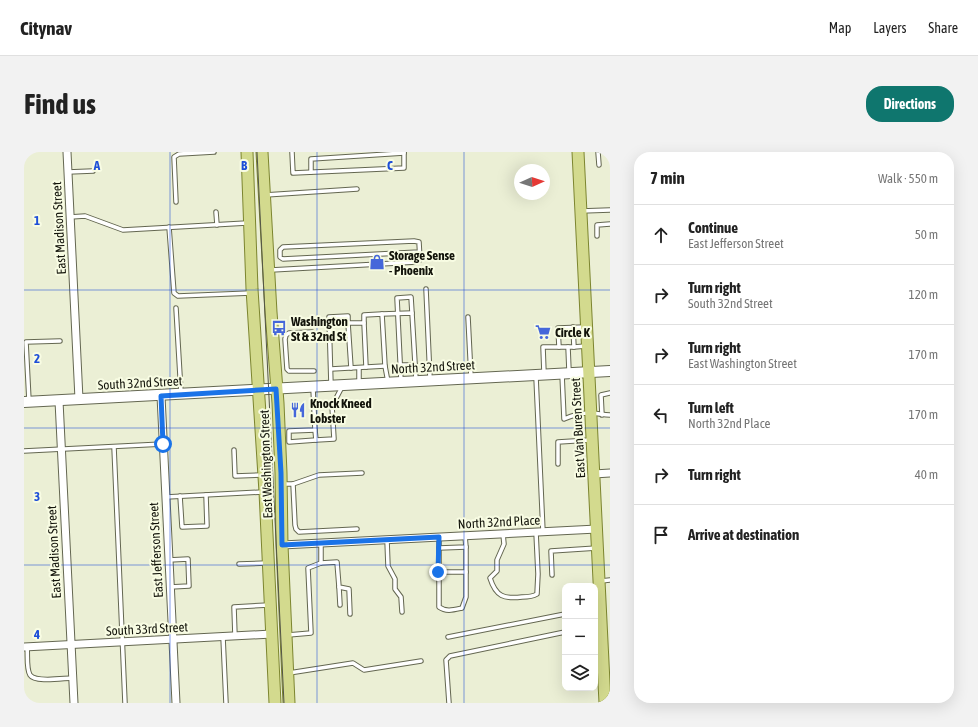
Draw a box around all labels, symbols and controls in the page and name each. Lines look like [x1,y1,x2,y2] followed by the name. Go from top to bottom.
[20,17,72,39] text: Citynav
[829,20,851,36] text: Map
[873,20,906,36] text: Layers
[928,20,958,36] text: Share
[866,86,954,122] button: Directions
[24,88,96,120] text: Find us
[93,158,101,173] text: A
[241,158,248,173] text: B
[387,158,393,173] text: C
[514,164,550,200] north arrow
[650,168,685,188] text: 7 min
[878,171,938,186] text: Walk · 550 m
[49,181,69,275] street label: East Madison Street
[34,213,40,228] text: 1
[688,219,738,236] text: Continue
[650,224,672,246] icon: ahead
[915,227,938,242] text: 50 m
[688,236,784,251] text: East Jefferson Street
[389,248,455,278] place label: Storage Sense - Phoenix
[368,253,386,271] shop icon: Storage Sense - Phoenix
[688,279,741,296] text: Turn right
[650,284,672,306] icon: right
[909,287,938,302] text: 120 m
[688,296,773,311] text: South 32nd Street
[290,314,348,344] place label: Washington St & 32nd St
[270,319,288,337] bus stop icon: Washington St & 32nd St
[534,323,552,341] supermarket icon: Circle K
[555,325,590,340] place label: Circle K
[688,339,741,356] text: Turn right
[650,344,672,366] icon: right
[909,347,938,362] text: 170 m
[34,351,40,366] text: 2
[688,356,797,371] text: East Washington Street
[391,357,476,377] street label: North 32nd Street
[97,373,183,393] street label: South 32nd Street
[568,377,588,479] street label: East Van Buren Street
[310,396,372,426] place label: Knock Kneed Lobster
[688,399,734,416] text: Turn left
[289,401,307,419] restaurant icon: Knock Kneed Lobster
[650,404,672,426] icon: left
[909,407,938,422] text: 170 m
[257,409,275,519] street label: East Washington Street
[688,416,770,431] text: North 32nd Place
[154,435,172,453] route start
[650,464,672,486] icon: right
[688,466,741,483] text: Turn right
[915,467,938,482] text: 40 m
[34,489,40,504] text: 3
[146,501,166,598] street label: East Jefferson Street
[44,505,64,599] street label: East Madison Street
[457,512,541,532] street label: North 32nd Place
[650,524,672,546] icon: arrive
[688,526,799,543] text: Arrive at destination
[429,563,447,581] route end
[562,583,598,691] map controls
[562,583,598,619] button: +
[106,619,189,639] street label: South 33rd Street
[562,619,598,655] button: −
[33,627,40,642] text: 4
[562,655,598,691] button: layers

